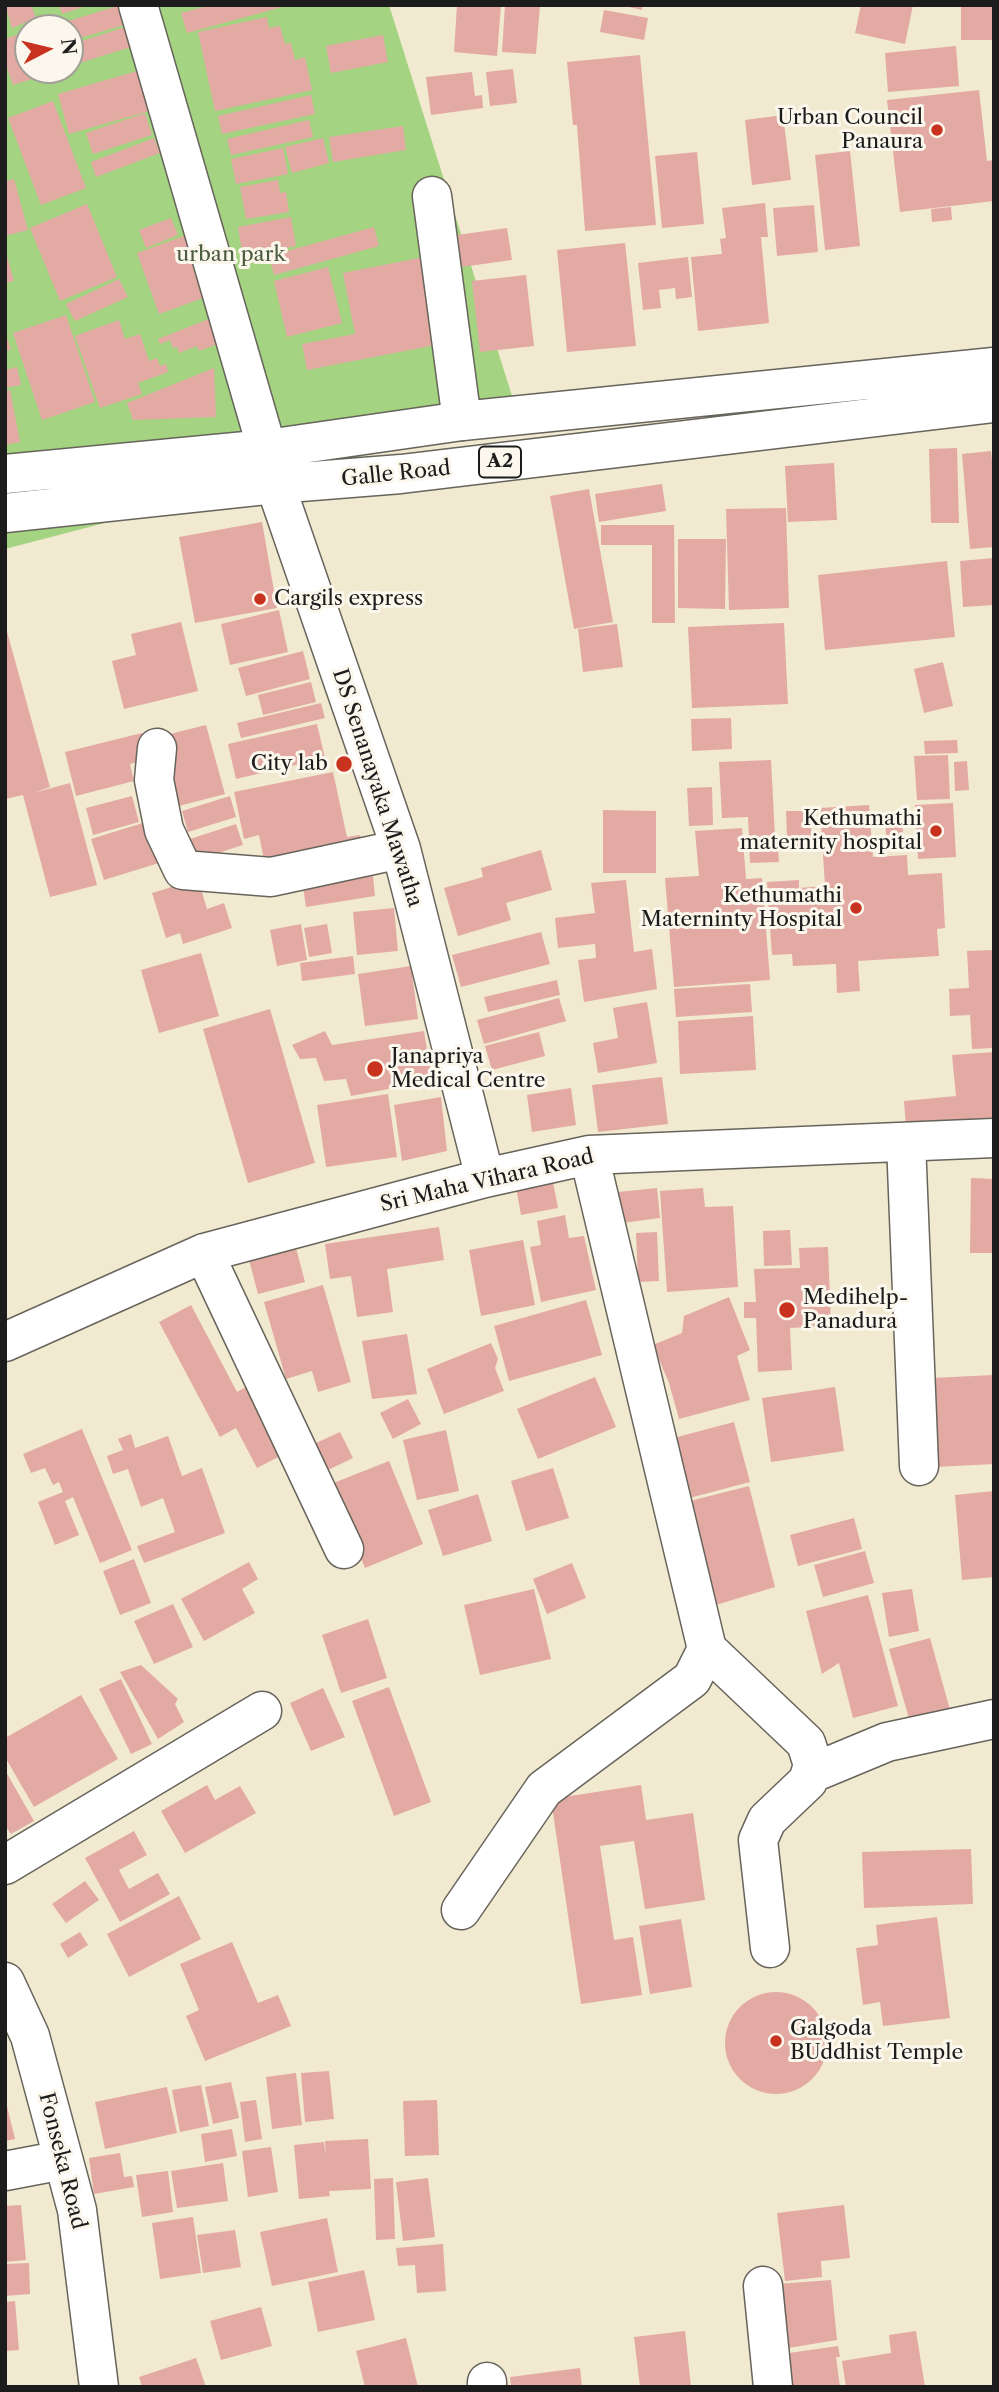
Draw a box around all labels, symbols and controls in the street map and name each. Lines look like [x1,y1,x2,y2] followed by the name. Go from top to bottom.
[14,14,84,84] north arrow
[56,37,81,56] text: N
[777,105,923,155] place label: Urban Council Panaura
[929,122,945,138] marker: Urban Council Panaura
[176,242,286,268] park label: urban park
[479,446,521,477] road number: A2
[340,456,452,492] street label: Galle Road
[274,586,423,612] place label: Cargils express
[252,591,268,607] marker: Cargils express
[327,666,427,910] street label: DS Senanayaka Mawatha
[251,751,328,777] place label: City lab
[334,754,354,774] marker: City lab
[740,806,922,856] place label: Kethumathi maternity hospital
[928,823,944,839] marker: Kethumathi maternity hospital
[641,883,842,933] place label: Kethumathi Materninty Hospital
[848,900,864,916] marker: Kethumathi Materninty Hospital
[391,1044,545,1094] place label: Janapriya Medical Centre
[365,1059,385,1079] marker: Janapriya Medical Centre
[378,1144,596,1218] street label: Sri Maha Vihara Road
[803,1285,908,1335] place label: Medihelp- Panadura
[777,1300,797,1320] marker: Medihelp- Panadura
[790,2016,963,2066] place label: Galgoda BUddhist Temple
[768,2033,784,2049] marker: Galgoda BUddhist Temple
[33,2090,91,2232] street label: Fonseka Road

